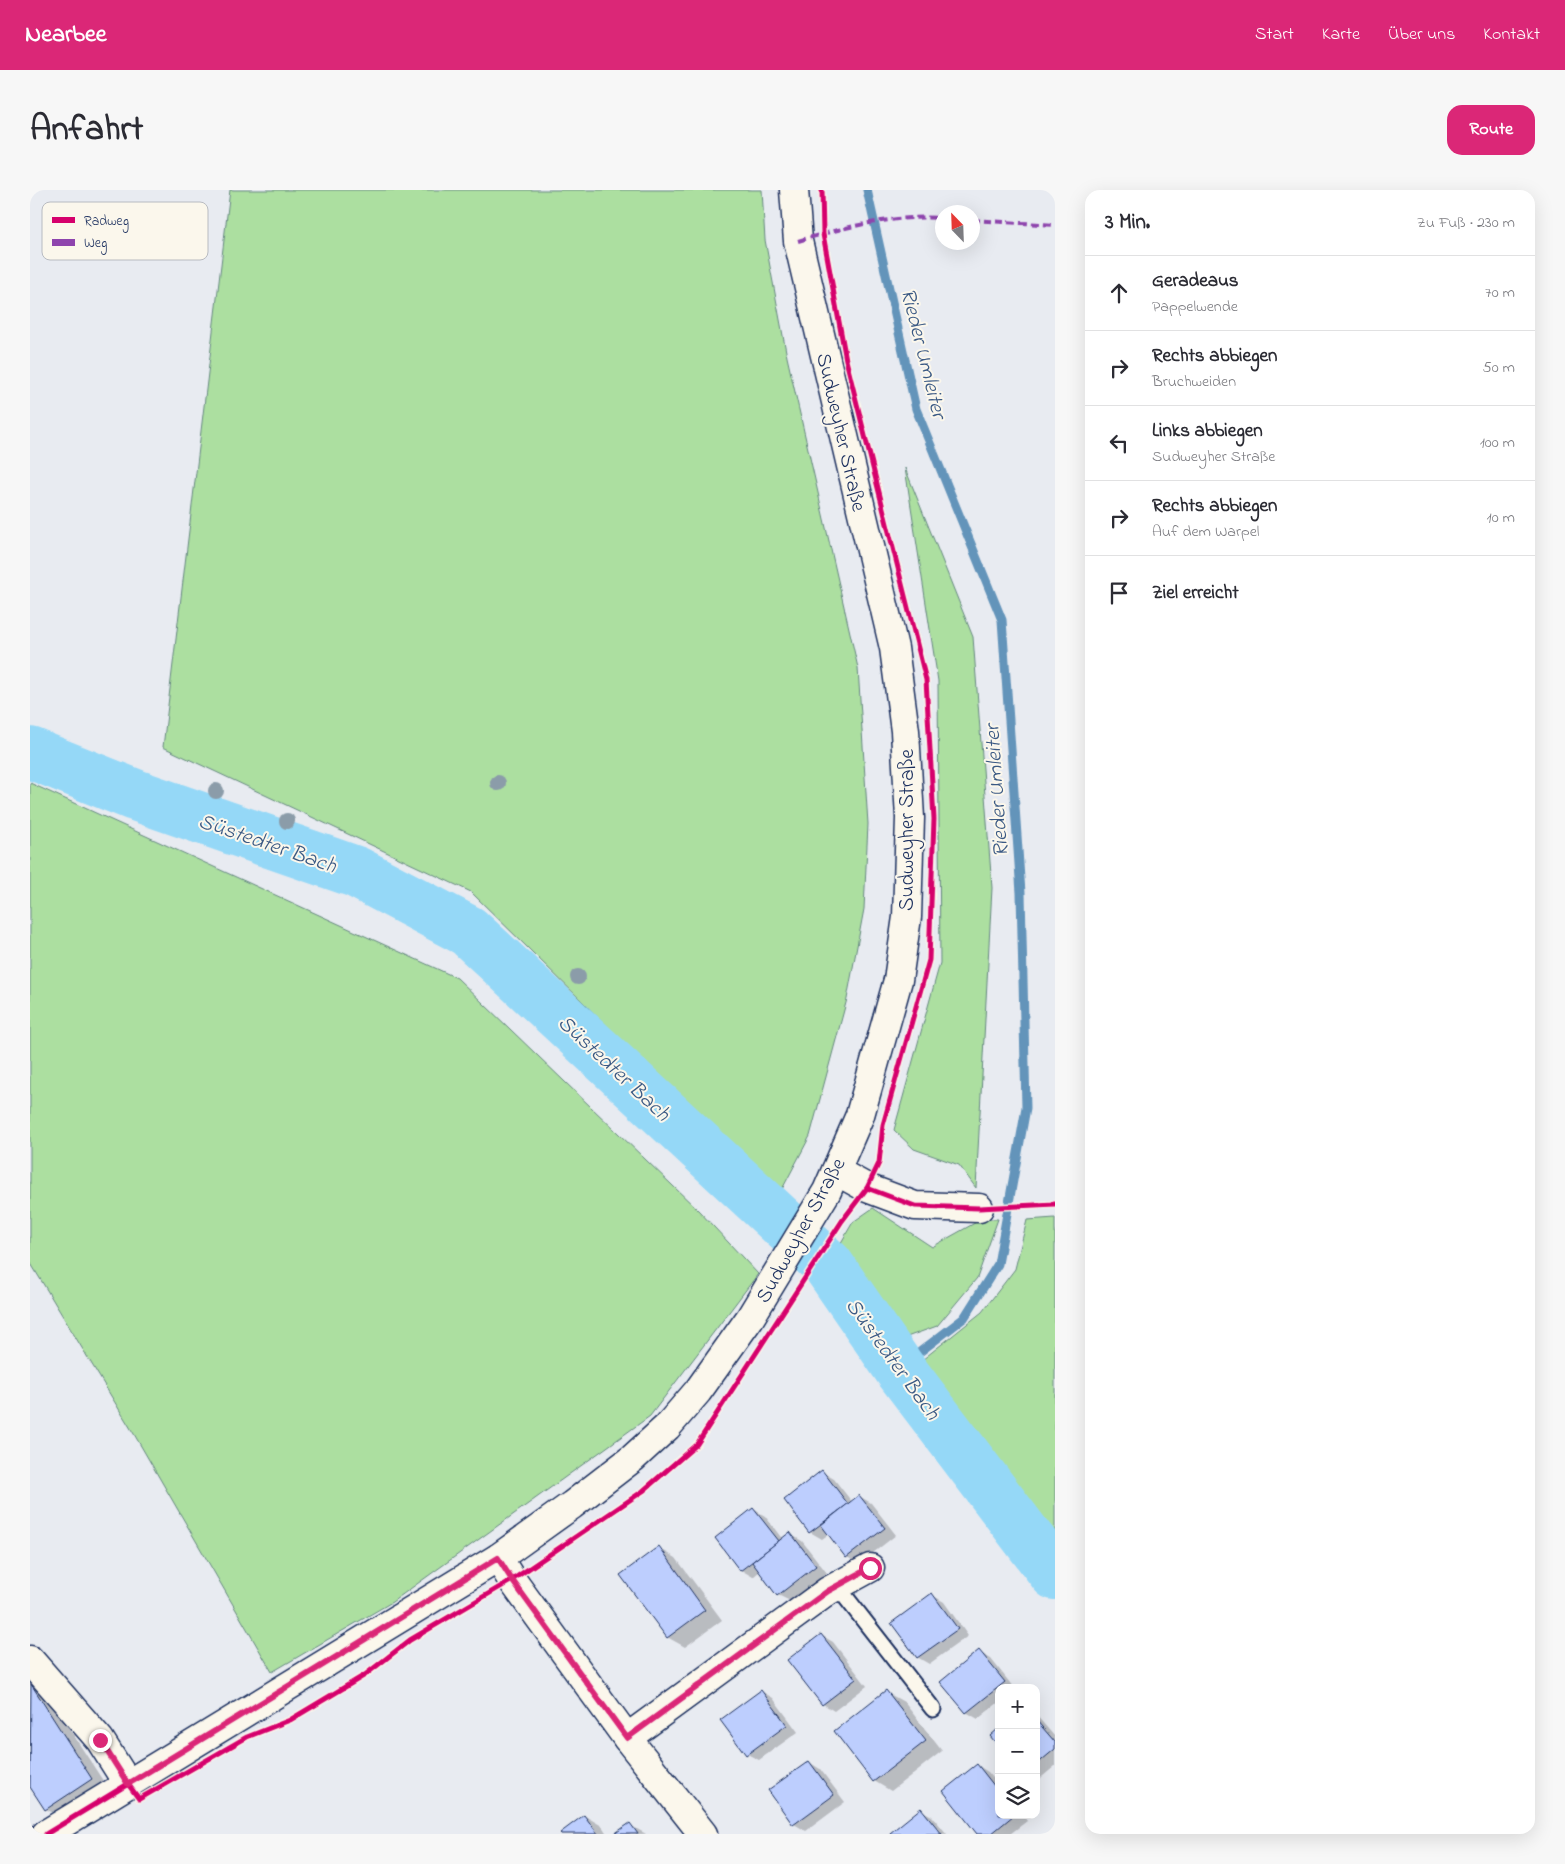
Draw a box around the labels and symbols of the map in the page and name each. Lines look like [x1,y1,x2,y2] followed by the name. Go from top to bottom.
[42,202,208,260] legend
[935,205,980,250] north arrow
[84,211,129,233] text: Radweg
[84,233,107,255] text: Weg
[890,285,954,425] water label: Rieder Umleiter
[805,350,873,516] street label: Sudweyher Straße
[977,720,1019,858] water label: Rieder Umleiter
[893,748,925,911] street label: Sudweyher Straße
[194,806,341,884] water label: Süstedter Bach
[549,1008,677,1130] water label: Süstedter Bach
[749,1152,856,1310] street label: Sudweyher Straße
[836,1292,947,1428] water label: Süstedter Bach
[859,1557,882,1580] route start
[89,1729,112,1752] route end

